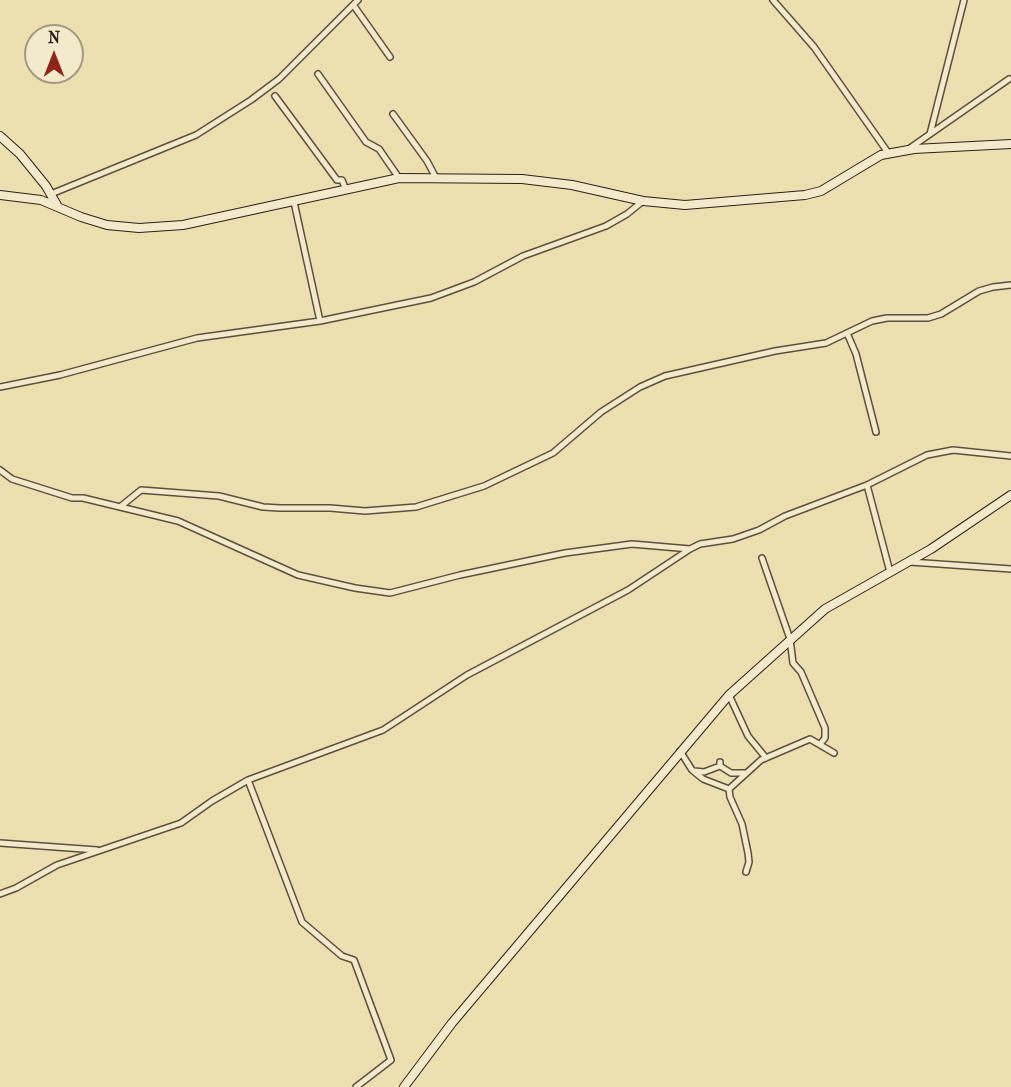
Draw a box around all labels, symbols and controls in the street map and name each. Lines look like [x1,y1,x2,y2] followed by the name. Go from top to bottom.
[24,24,84,84] north arrow
[48,28,60,47] text: N

